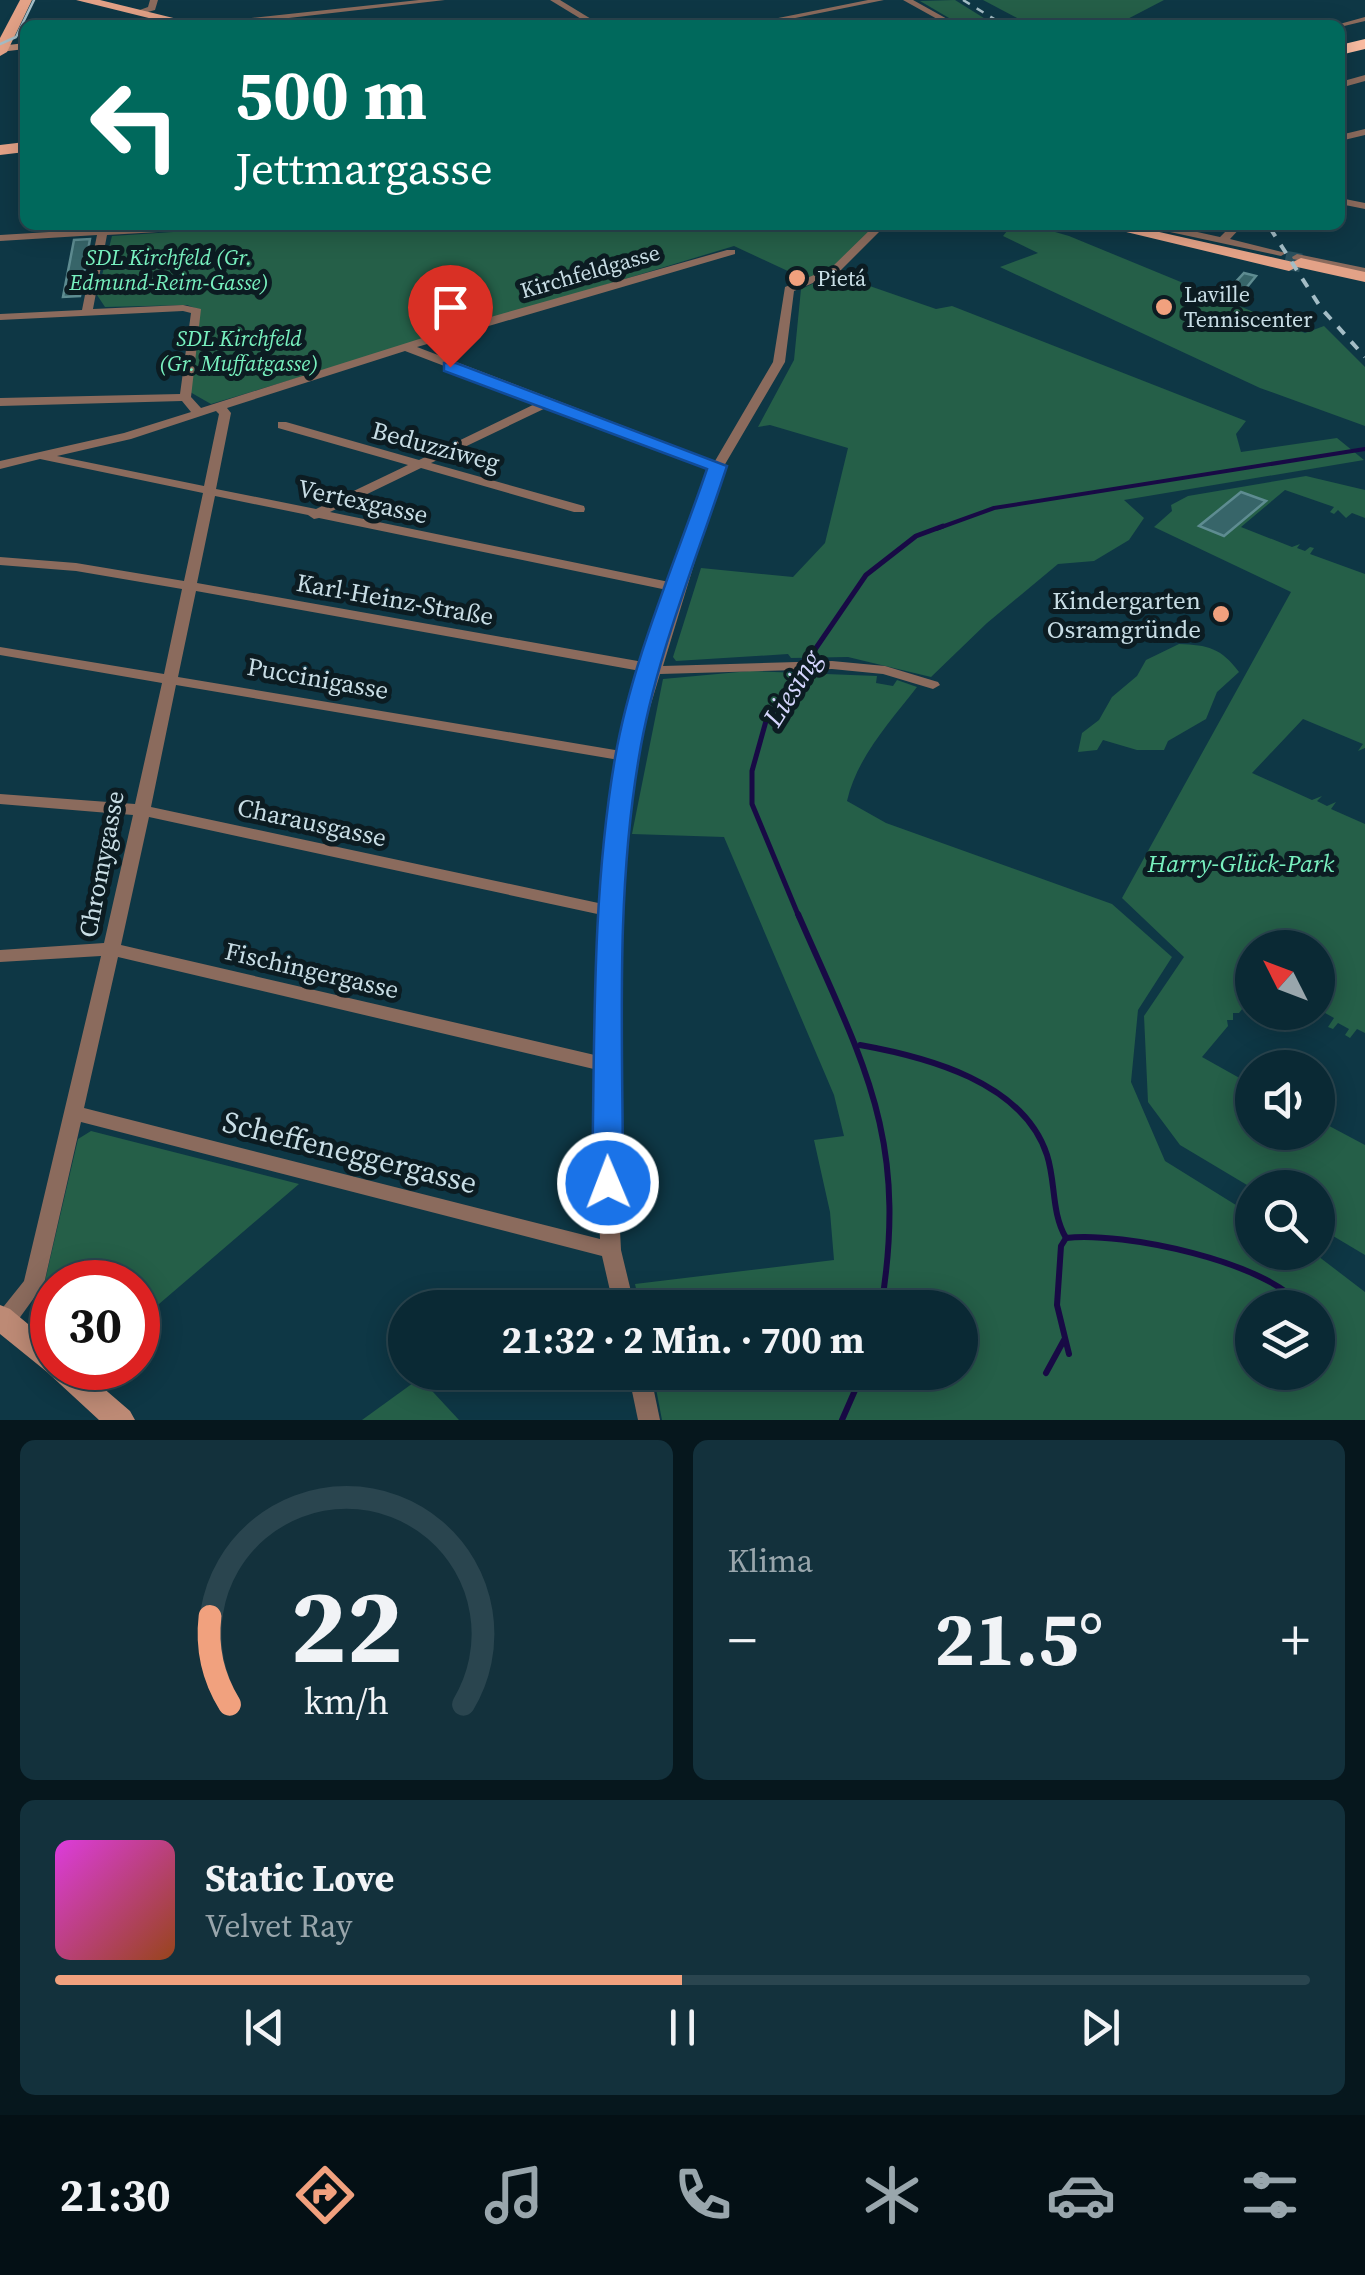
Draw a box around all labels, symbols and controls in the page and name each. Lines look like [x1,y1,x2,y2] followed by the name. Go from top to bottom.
[235,46,427,142] text: 500 m
[70,60,200,190] icon: left
[235,137,493,199] text: Jettmargasse
[517,237,663,305] street label: Kirchfeldgasse
[68,242,269,297] park label: SDL Kirchfeld (Gr. Edmund-Reim-Gasse)
[817,263,867,293] place label: Pietá
[408,265,493,368] pin
[786,267,808,289] marker: Pietá
[1184,279,1313,334] place label: Laville Tenniscenter
[423,280,478,335] icon: arrive
[1153,296,1175,318] marker: Laville Tenniscenter
[160,323,319,378] park label: SDL Kirchfeld (Gr. Muffatgasse)
[368,413,504,479] street label: Beduzziweg
[295,471,431,531] street label: Vertexgasse
[294,565,496,633] street label: Karl-Heinz-Straße
[1047,583,1201,646] place label: Kindergarten Osramgründe
[1210,603,1232,625] marker: Kindergarten Osramgründe
[753,641,831,734] water label: Liesing
[245,649,391,707] street label: Puccinigasse
[70,788,132,940] street label: Chromygasse
[234,790,390,854] street label: Charausgasse
[1147,846,1335,880] park label: Harry-Glück-Park
[1235,930,1335,1030] north arrow
[1235,930,1335,1390] map controls
[222,933,402,1007] street label: Fischingergasse
[1235,1050,1335,1150] button: sound
[219,1101,481,1203] street label: Scheffeneggergasse
[556,1131,660,1235] position arrow
[1235,1170,1335,1270] button: search
[30,1260,160,1390] speed limit sign: 30
[1235,1290,1335,1390] button: layers
[501,1314,865,1366] text: 21:32 · 2 Min. · 700 m
[728,1539,813,1583] text: Klima
[290,1554,403,1697] text: 22
[934,1587,1103,1690] text: 21.5°
[728,1602,757,1677] text: −
[1281,1602,1310,1677] text: +
[304,1677,389,1726] text: km/h
[205,1852,394,1904] text: Static Love
[205,1904,352,1948] text: Velvet Ray
[237,2000,292,2055] icon: previous
[655,2000,710,2055] icon: pause
[1073,2000,1128,2055] icon: next
[290,2160,360,2230] icon: directions
[479,2160,549,2230] icon: music
[668,2160,738,2230] icon: phone
[857,2160,927,2230] icon: climate
[1046,2160,1116,2230] icon: car
[1235,2160,1305,2230] icon: filters
[60,2164,171,2226] text: 21:30

